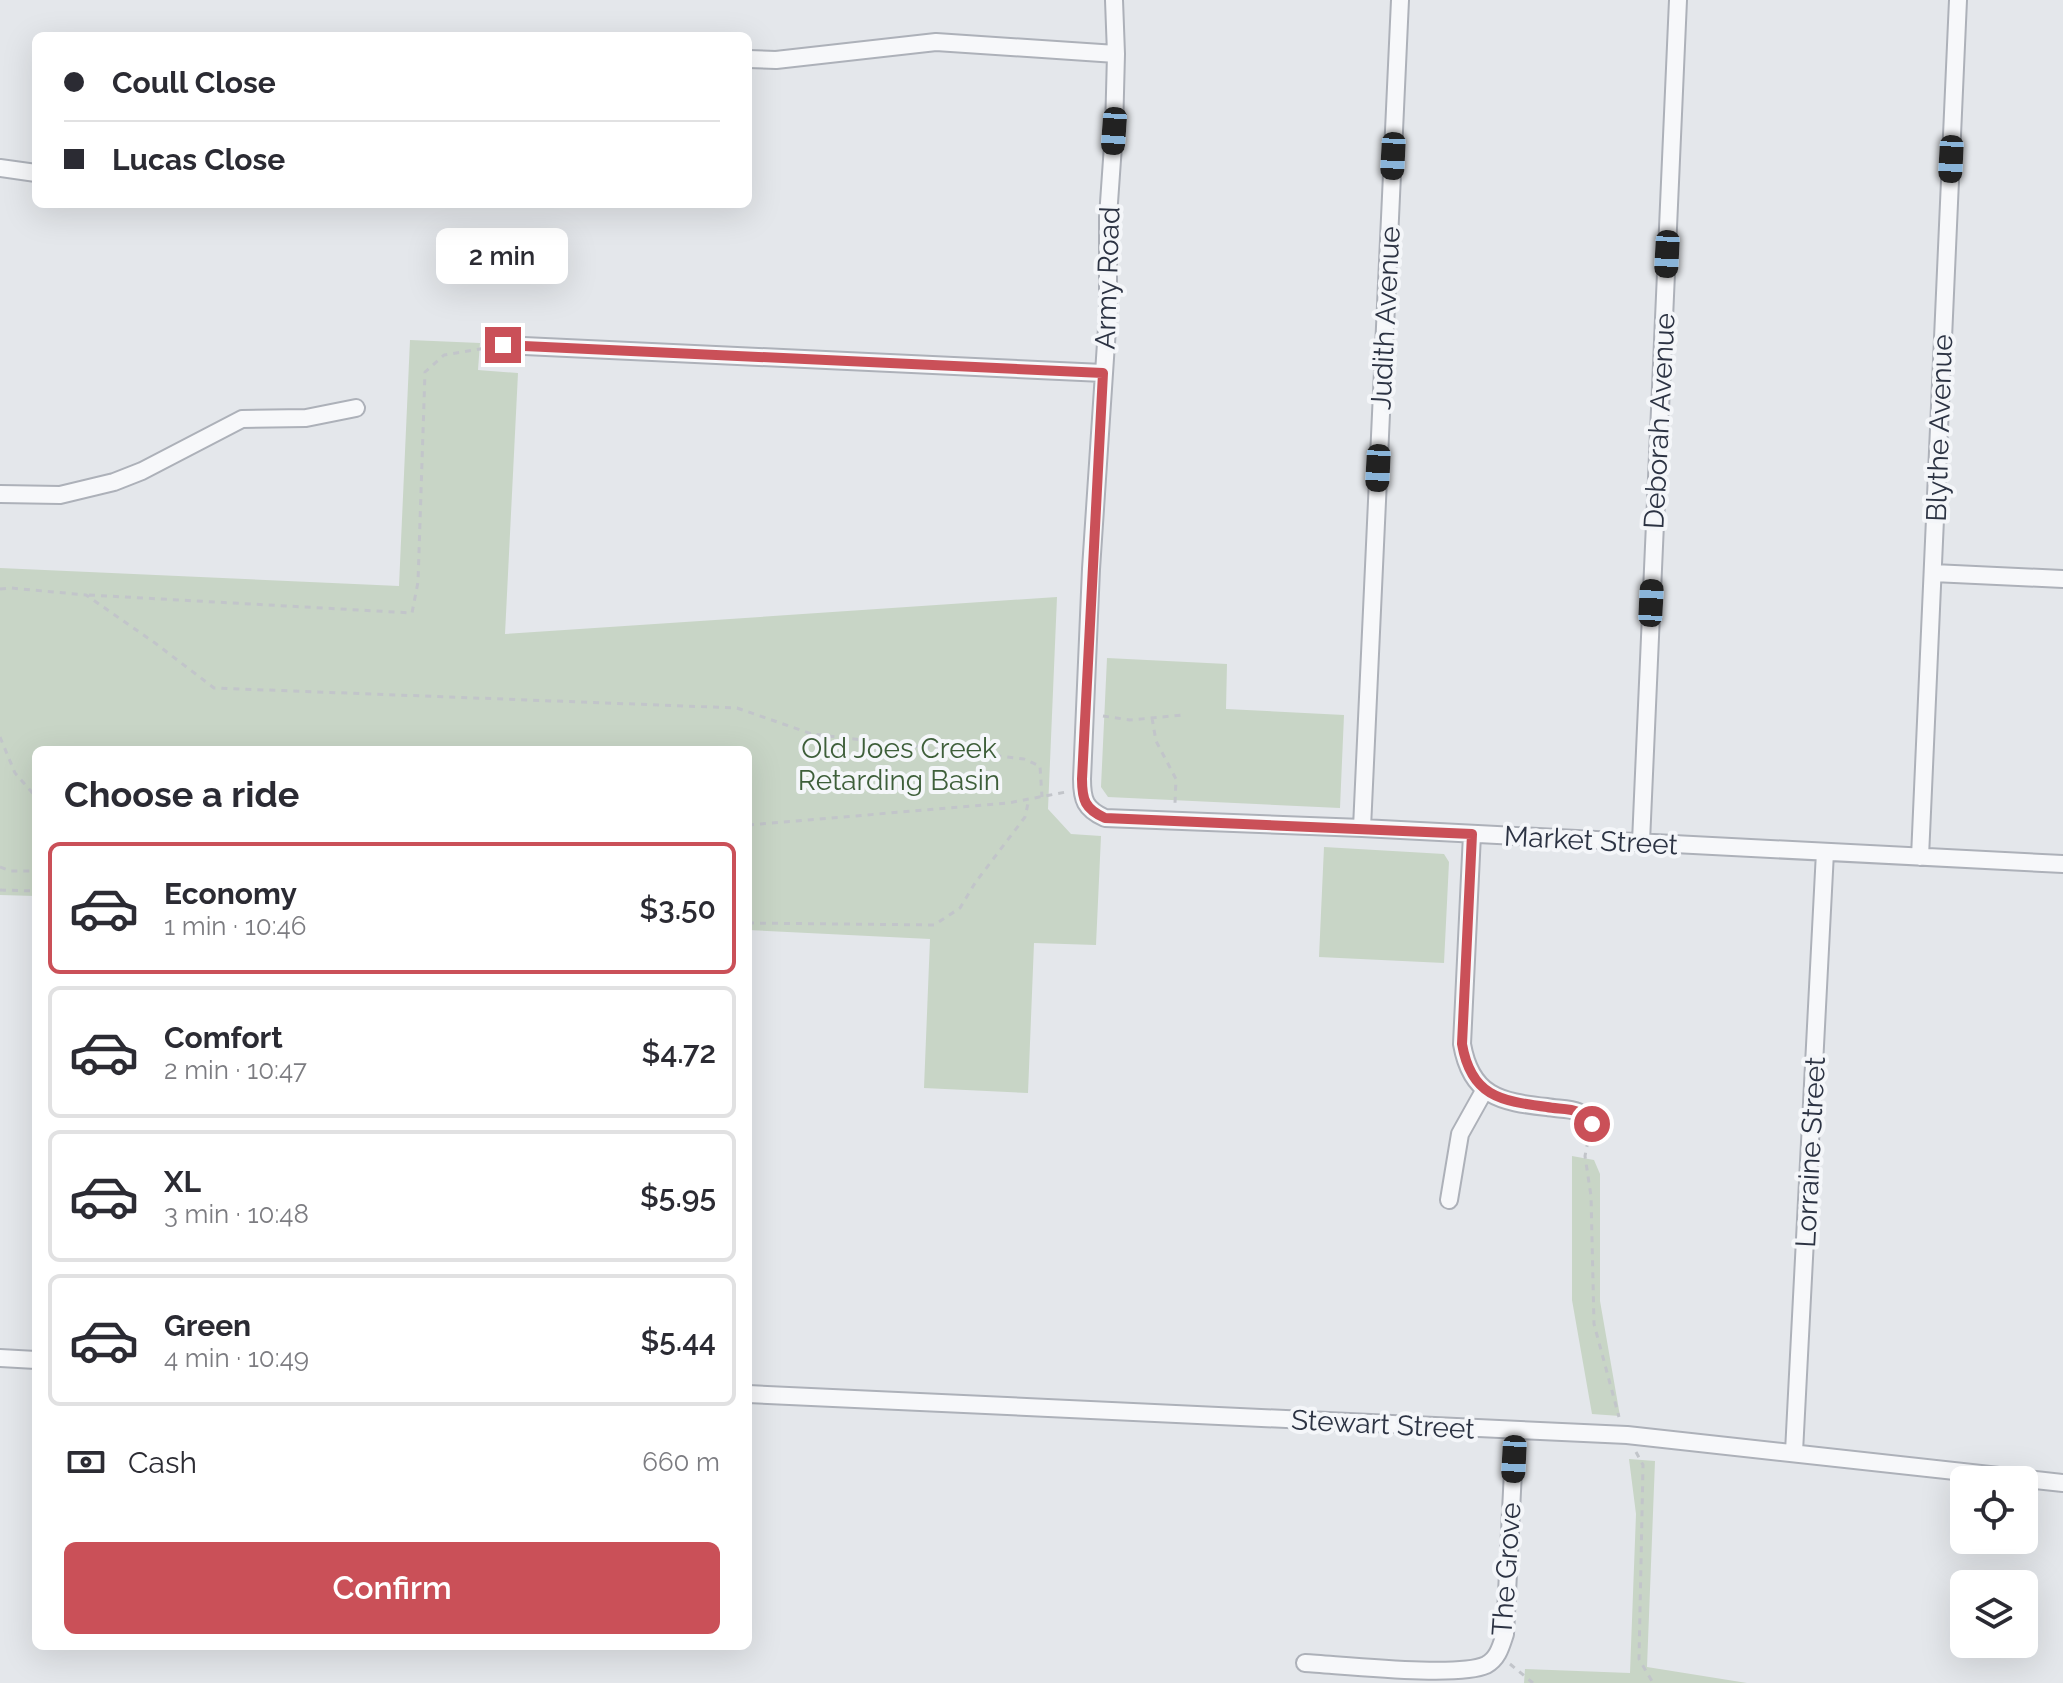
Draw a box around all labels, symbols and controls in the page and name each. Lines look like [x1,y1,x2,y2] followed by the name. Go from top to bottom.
[112,65,276,100] text: Coull Close
[1100,106,1128,156] car
[1380,131,1406,181] car
[1938,134,1964,184] car
[112,142,285,177] text: Lucas Close
[1089,206,1126,350] street label: Army Road
[1364,225,1407,411] street label: Judith Avenue
[437,229,569,285] callout: 2 min
[1654,229,1680,279] car
[469,241,535,271] text: 2 min
[1637,312,1682,530] street label: Deborah Avenue
[485,327,521,363] route end
[1920,334,1959,522] street label: Blythe Avenue
[1365,443,1391,493] car
[1638,578,1664,628] car
[798,732,1000,797] park label: Old Joes Creek Retarding Basin
[64,773,299,815] text: Choose a ride
[1503,819,1679,862] street label: Market Street
[68,872,140,944] icon: car
[164,876,297,911] text: Economy
[639,891,716,926] text: $3.50
[164,911,306,941] text: 1 min · 10:46
[68,1016,140,1088] icon: car
[164,1020,283,1055] text: Comfort
[642,1035,716,1070] text: $4.72
[164,1055,307,1085] text: 2 min · 10:47
[1789,1055,1832,1248] street label: Lorraine Street
[1574,1106,1610,1142] route start
[68,1160,140,1232] icon: car
[164,1164,201,1199] text: XL
[640,1179,716,1214] text: $5.95
[164,1199,309,1229] text: 3 min · 10:48
[68,1304,140,1376] icon: car
[164,1308,251,1343] text: Green
[640,1323,716,1358] text: $5.44
[164,1343,309,1373] text: 4 min · 10:49
[1290,1403,1476,1446] street label: Stewart Street
[1501,1434,1527,1484] car
[64,1440,108,1484] icon: cash
[128,1445,197,1480] text: Cash
[642,1447,720,1477] text: 660 m
[1950,1466,2038,1658] map controls
[1950,1466,2038,1554] button: locate
[1485,1501,1528,1637] street label: The Grove
[64,1542,720,1634] button: Confirm
[1950,1570,2038,1658] button: layers

